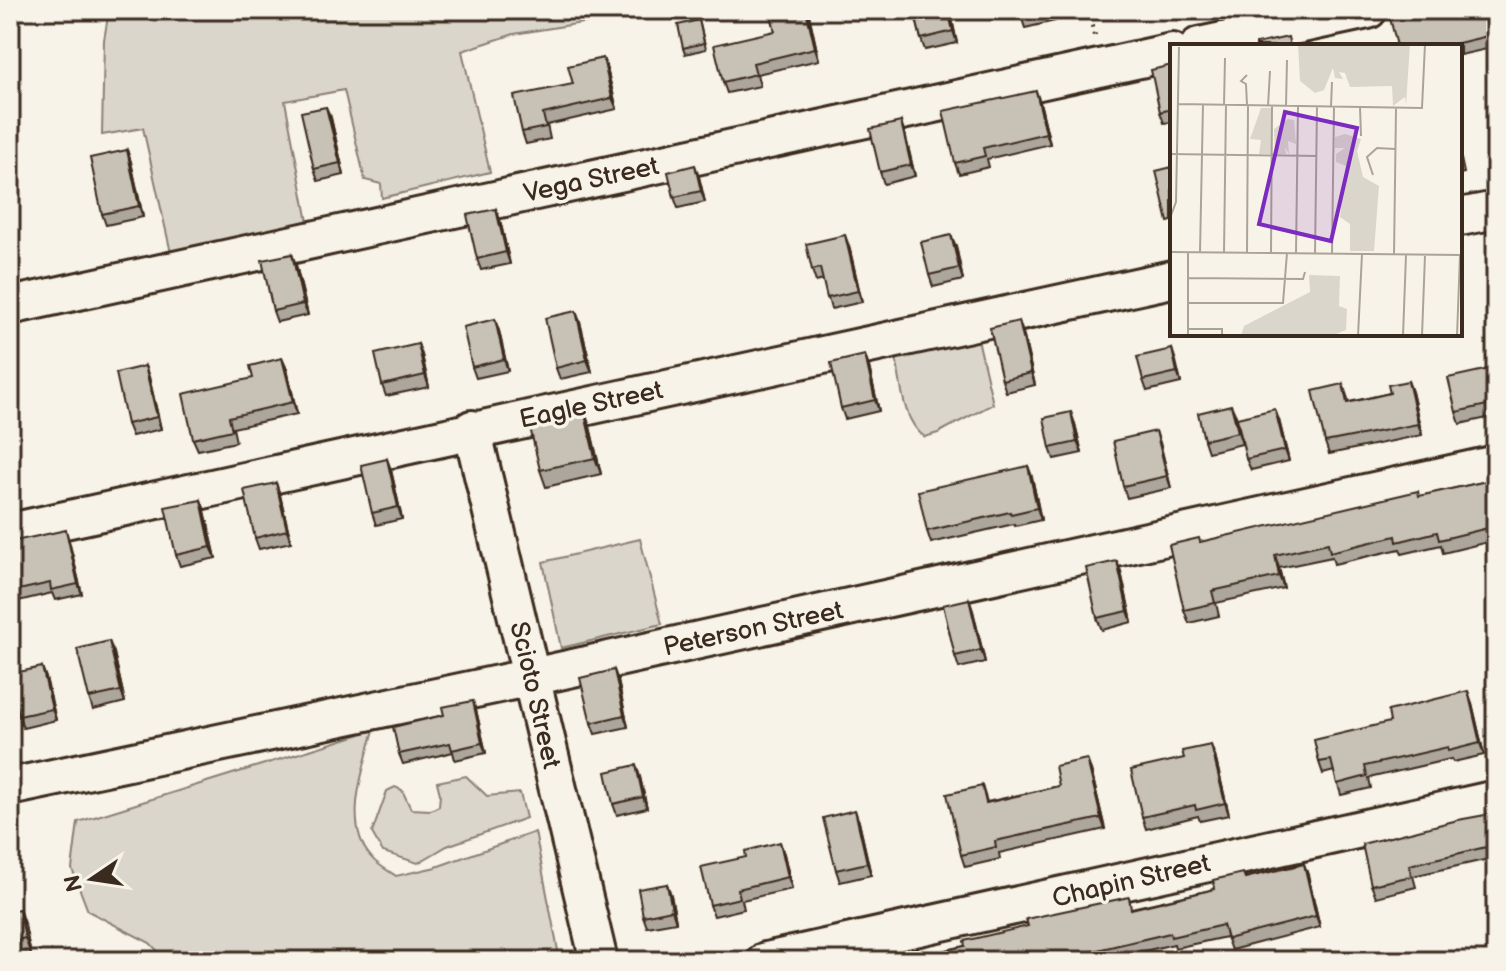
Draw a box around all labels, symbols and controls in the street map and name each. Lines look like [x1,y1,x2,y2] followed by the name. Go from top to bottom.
[1170,44,1462,336] inset map
[521,151,662,210] street label: Vega Street
[517,375,666,436] street label: Eagle Street
[661,595,846,664] street label: Peterson Street
[503,619,567,772] street label: Scioto Street
[52,839,132,919] north arrow
[1049,848,1213,915] street label: Chapin Street
[59,872,89,894] text: N

